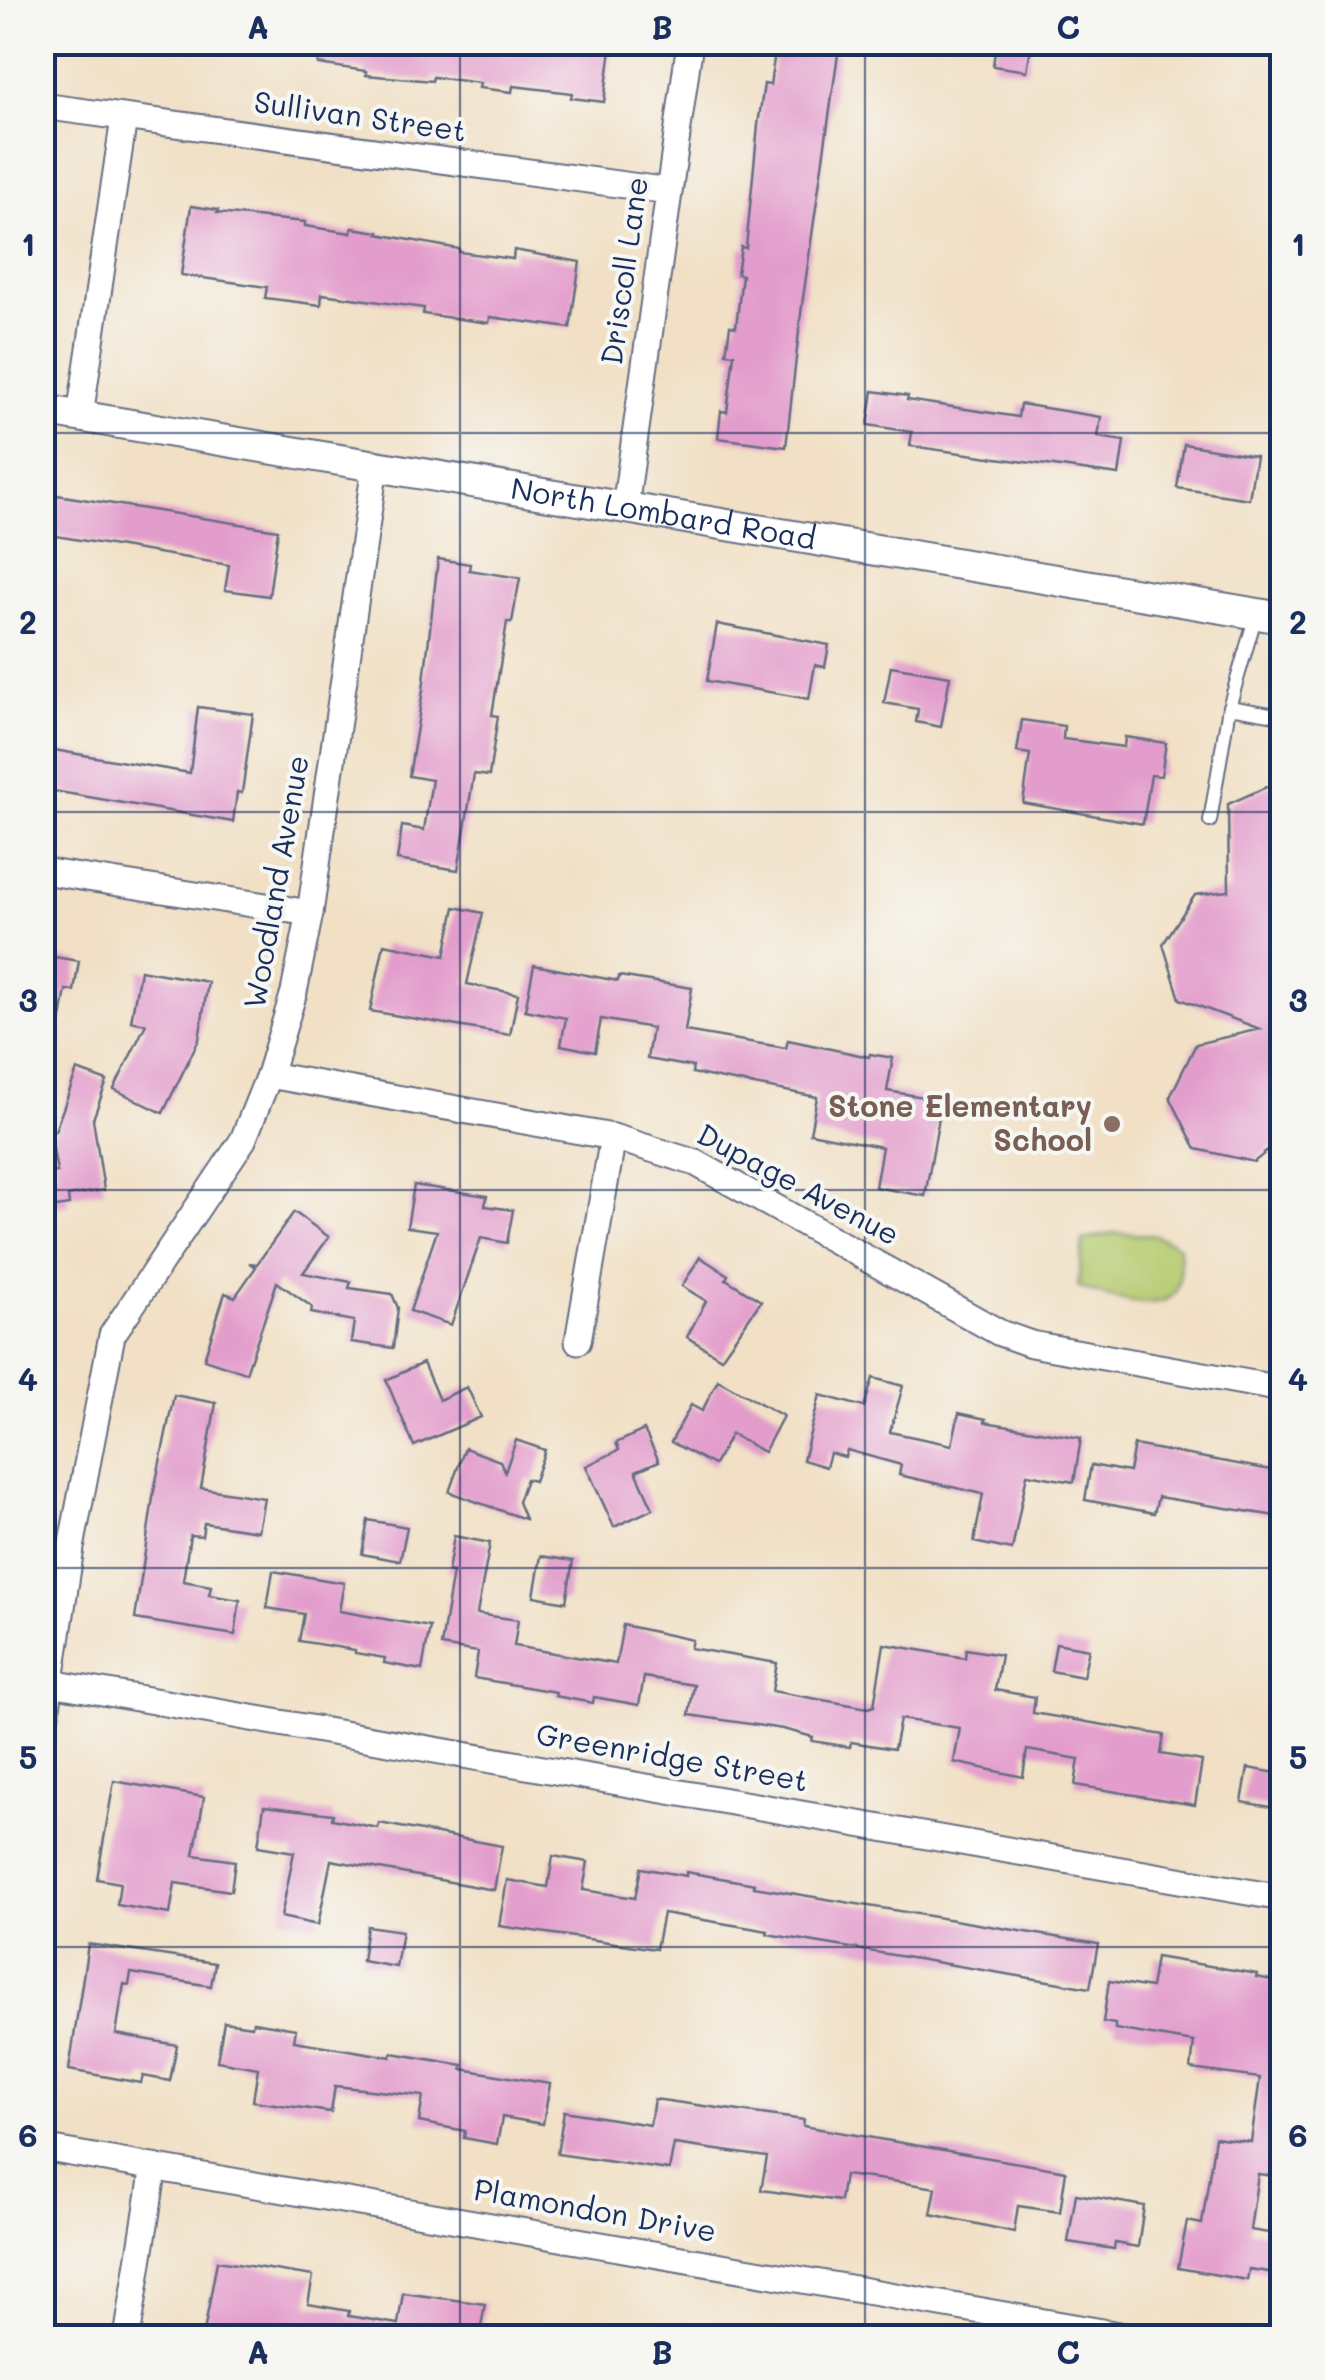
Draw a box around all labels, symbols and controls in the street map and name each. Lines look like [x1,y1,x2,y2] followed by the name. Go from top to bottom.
[247,5,269,47] text: A
[651,5,673,47] text: B
[1056,5,1080,47] text: C
[252,80,469,150] street label: Sullivan Street
[590,174,656,367] street label: Driscoll Lane
[21,222,35,264] text: 1
[1291,222,1305,264] text: 1
[508,467,819,557] street label: North Lombard Road
[19,600,37,642] text: 2
[1289,600,1307,642] text: 2
[233,752,317,1011] street label: Woodland Avenue
[18,978,38,1020] text: 3
[1288,978,1308,1020] text: 3
[828,1085,1092,1159] place label: Stone Elementary School
[691,1113,907,1253] street label: Dupage Avenue
[1101,1113,1123,1135] marker: Stone Elementary School
[18,1357,38,1399] text: 4
[1288,1357,1308,1399] text: 4
[533,1712,811,1800] street label: Greenridge Street
[19,1735,37,1777] text: 5
[1289,1735,1307,1777] text: 5
[18,2113,38,2155] text: 6
[1288,2113,1308,2155] text: 6
[471,2168,720,2250] street label: Plamondon Drive
[247,2330,269,2372] text: A
[651,2330,673,2372] text: B
[1056,2330,1080,2372] text: C

